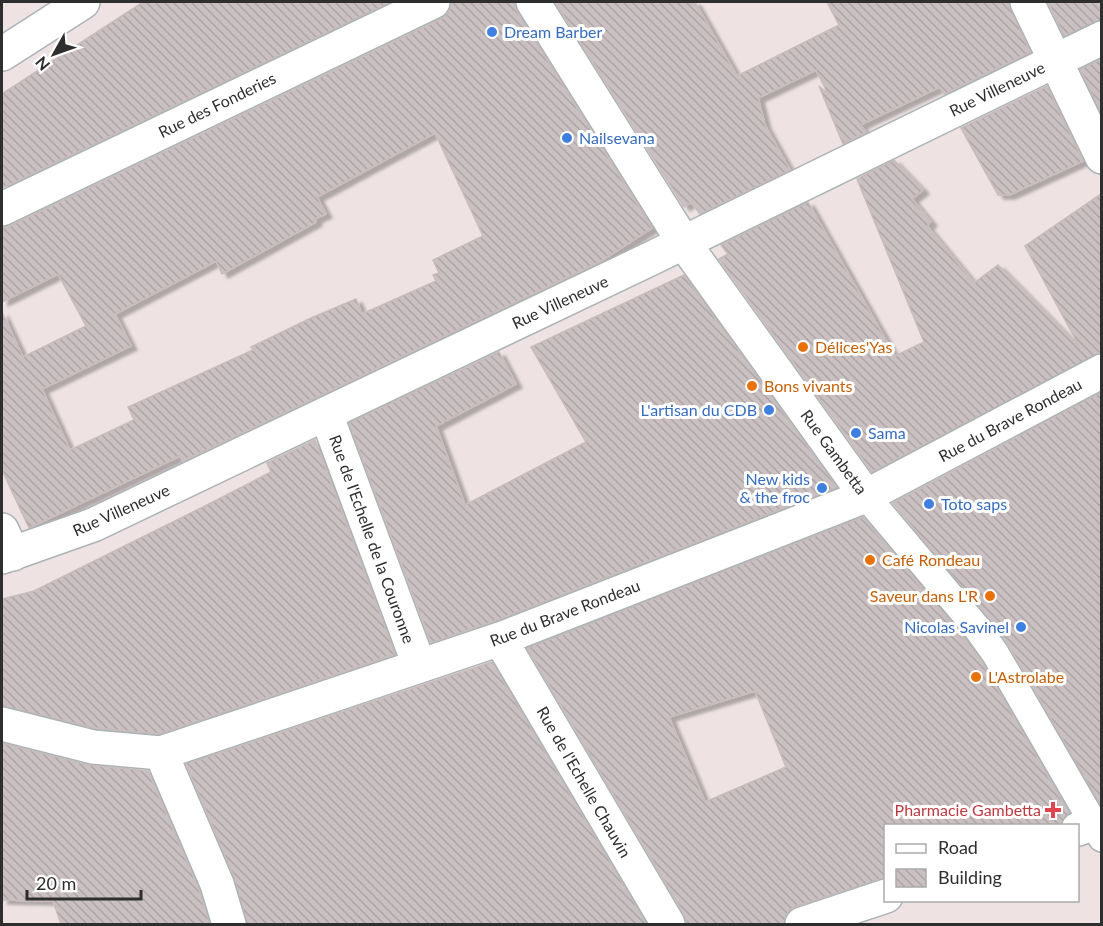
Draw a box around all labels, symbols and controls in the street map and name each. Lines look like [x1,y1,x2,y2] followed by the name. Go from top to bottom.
[504,22,603,41] place label: Dream Barber
[24,24,84,84] north arrow
[485,25,499,39] marker: Dream Barber
[31,53,53,75] text: N
[946,57,1048,120] street label: Rue Villeneuve
[155,68,279,141] street label: Rue des Fonderies
[579,128,655,147] place label: Nailsevana
[560,131,574,145] marker: Nailsevana
[509,271,611,332] street label: Rue Villeneuve
[815,337,892,356] place label: Délices'Yas
[796,340,810,354] marker: Délices'Yas
[935,374,1084,465] street label: Rue du Brave Rondeau
[764,376,853,395] place label: Bons vivants
[745,379,759,393] marker: Bons vivants
[641,400,757,419] place label: L'artisan du CDB
[762,403,776,417] marker: L'artisan du CDB
[797,406,872,498] street label: Rue Gambetta
[868,423,906,442] place label: Sama
[849,426,863,440] marker: Sama
[326,432,419,646] street label: Rue de l'Echelle de la Couronne
[739,469,810,506] place label: New kids & the froc
[69,480,172,539] street label: Rue Villeneuve
[815,481,829,495] marker: New kids & the froc
[941,494,1007,513] place label: Toto saps
[922,497,936,511] marker: Toto saps
[882,550,980,569] place label: Café Rondeau
[863,553,877,567] marker: Café Rondeau
[487,575,643,650] street label: Rue du Brave Rondeau
[870,586,978,605] place label: Saveur dans L'R
[983,589,997,603] marker: Saveur dans L'R
[904,617,1009,636] place label: Nicolas Savinel
[1014,620,1028,634] marker: Nicolas Savinel
[988,667,1064,686] place label: L'Astrolabe
[969,670,983,684] marker: L'Astrolabe
[533,703,635,861] street label: Rue de l'Echelle Chauvin
[895,800,1041,819] place label: Pharmacie Gambetta
[1046,803,1060,817] marker: Pharmacie Gambetta
[884,824,1079,902] legend
[938,836,978,858] text: Road
[27,863,141,901] scale bar
[938,866,1002,888] text: Building
[36,872,76,894] text: 20 m

